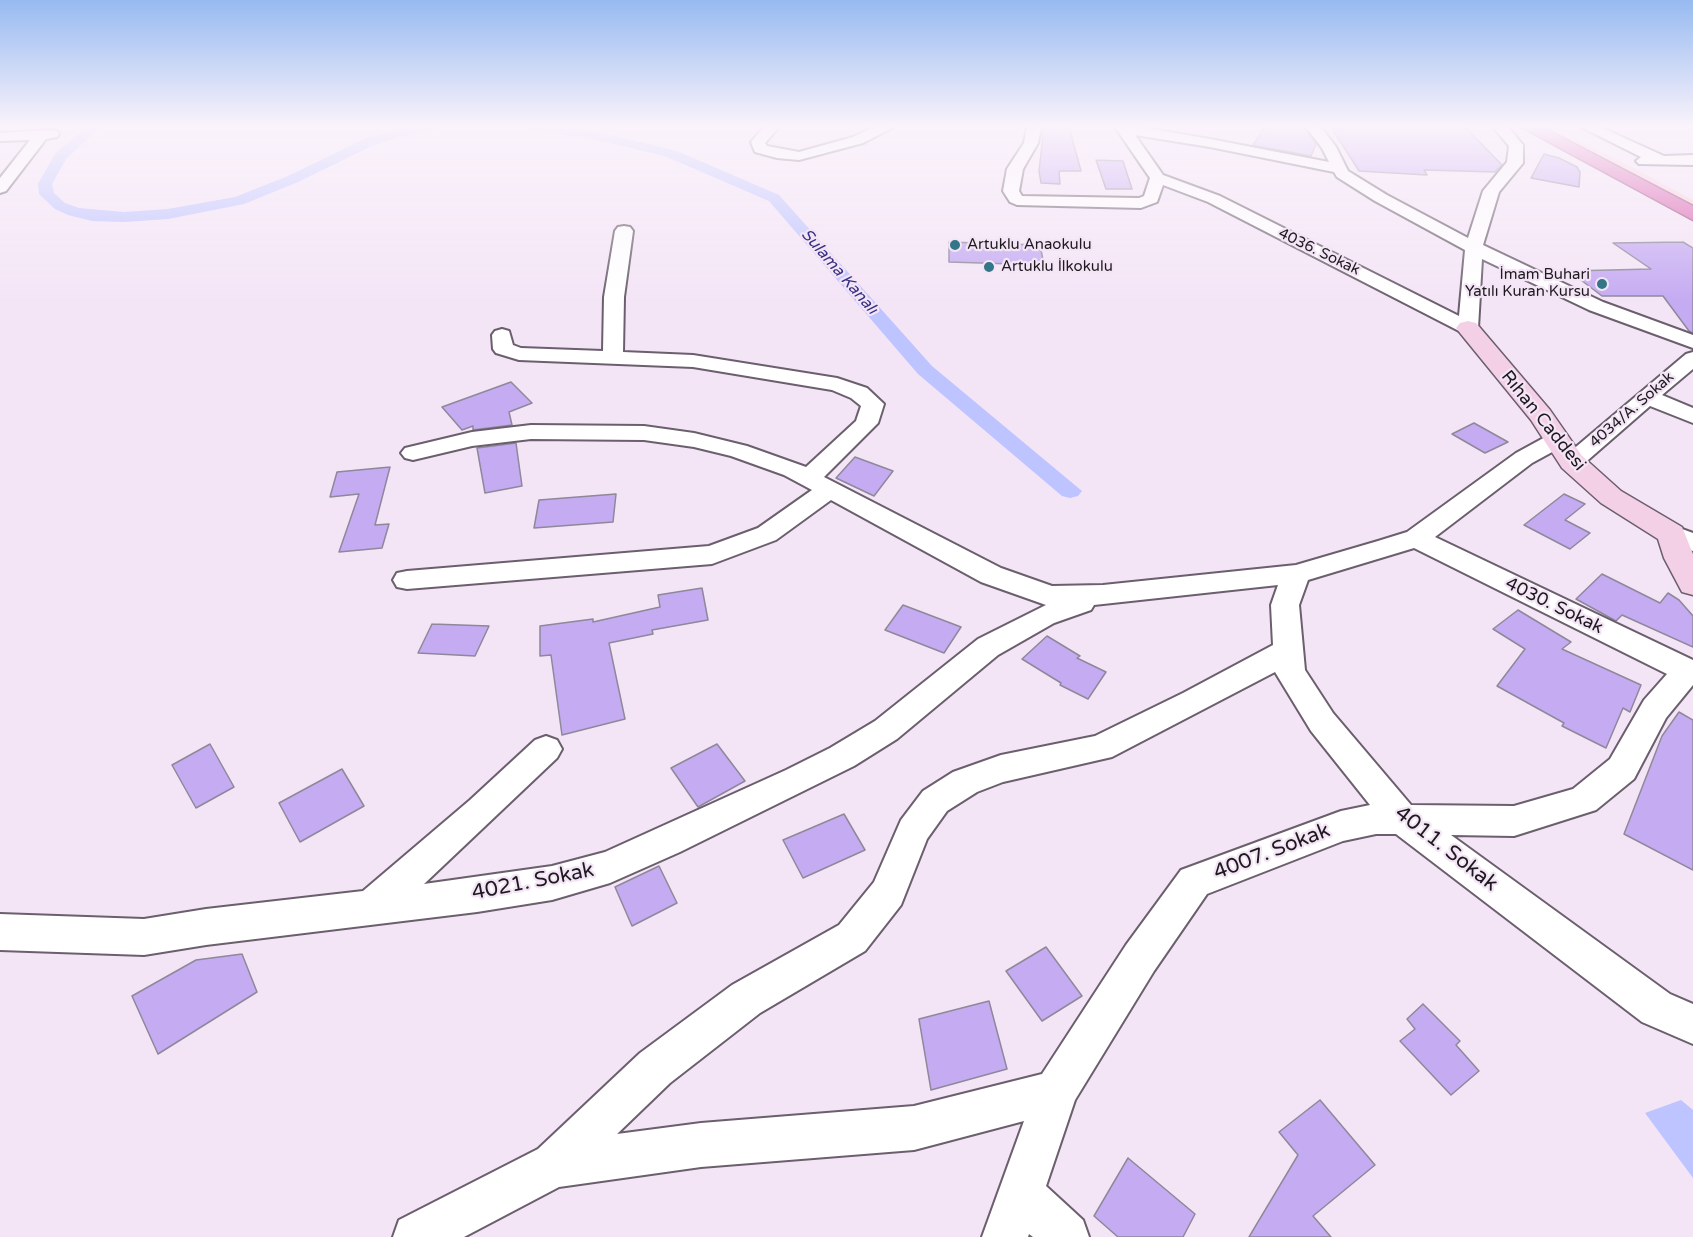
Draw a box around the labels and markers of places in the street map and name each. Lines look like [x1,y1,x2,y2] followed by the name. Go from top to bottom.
[967,236,1092,254] place label: Artuklu Anaokulu
[948,238,962,252] marker: Artuklu Anaokulu
[1001,258,1113,276] place label: Artuklu İlkokulu
[982,260,996,274] marker: Artuklu İlkokulu
[1465,266,1590,301] place label: İmam Buhari Yatılı Kuran Kursu
[1595,277,1609,291] marker: İmam Buhari Yatılı Kuran Kursu

